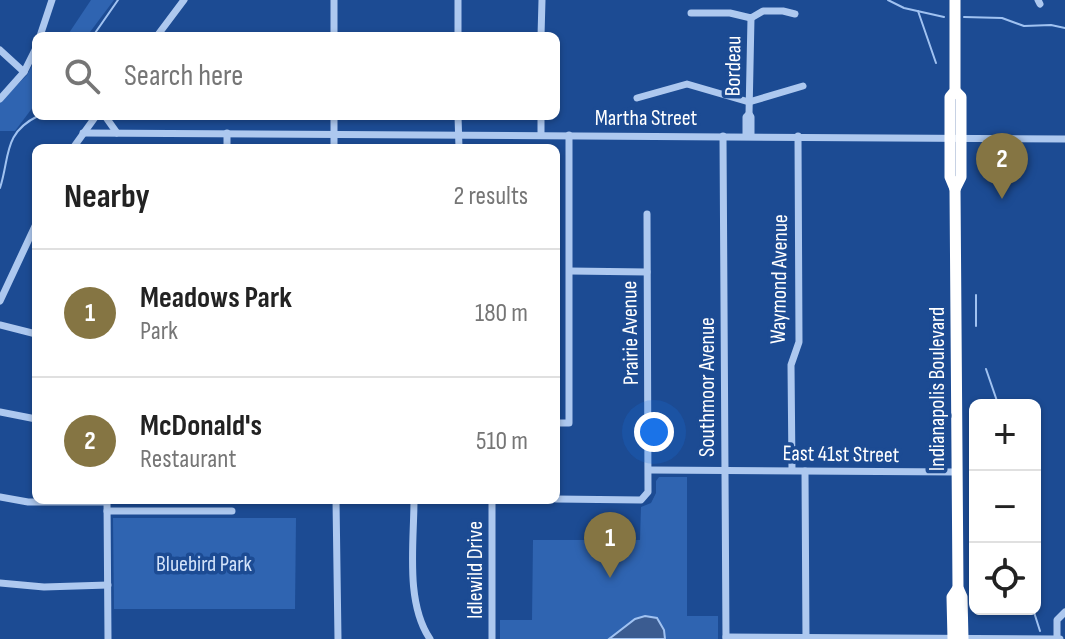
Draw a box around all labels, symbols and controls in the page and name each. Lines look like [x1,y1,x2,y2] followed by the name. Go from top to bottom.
[32,32,560,120] search box
[719,36,748,97] street label: Bordeau
[60,54,104,98] icon: search
[124,58,243,94] text: Search here
[595,105,698,132] street label: Martha Street
[976,133,1028,199] pin: 2
[64,176,150,217] text: Nearby
[454,181,528,212] text: 2 results
[765,214,794,344] street label: Waymond Avenue
[140,280,292,316] text: Meadows Park
[616,281,645,385] street label: Prairie Avenue
[85,298,95,329] text: 1
[475,298,528,329] text: 180 m
[924,307,951,471] street label: Indianapolis Boulevard
[140,316,178,347] text: Park
[694,317,721,457] street label: Southmoor Avenue
[969,399,1041,615] map controls
[969,399,1041,471] button: +
[140,408,262,444] text: McDonald's
[634,412,674,452] your location
[84,426,96,457] text: 2
[476,426,528,457] text: 510 m
[782,440,900,469] street label: East 41st Street
[140,444,236,475] text: Restaurant
[969,471,1041,543] button: −
[584,512,636,578] pin: 1
[462,521,489,619] street label: Idlewild Drive
[969,543,1041,615] button: locate
[156,551,253,578] park label: Bluebird Park

